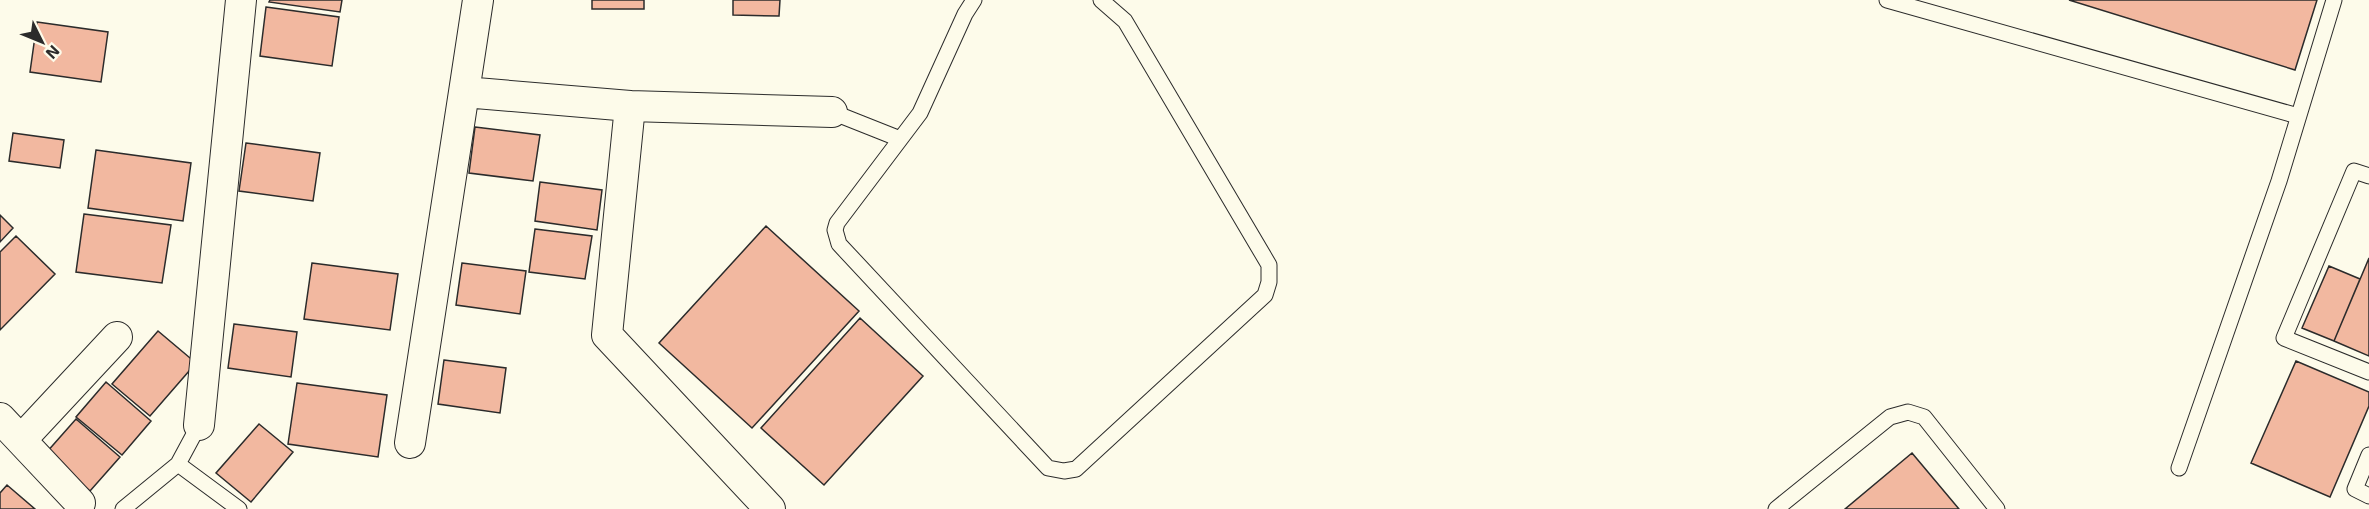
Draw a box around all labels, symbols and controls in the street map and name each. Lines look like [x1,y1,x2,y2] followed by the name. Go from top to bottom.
[12,12,72,72] north arrow
[42,42,64,63] text: N

